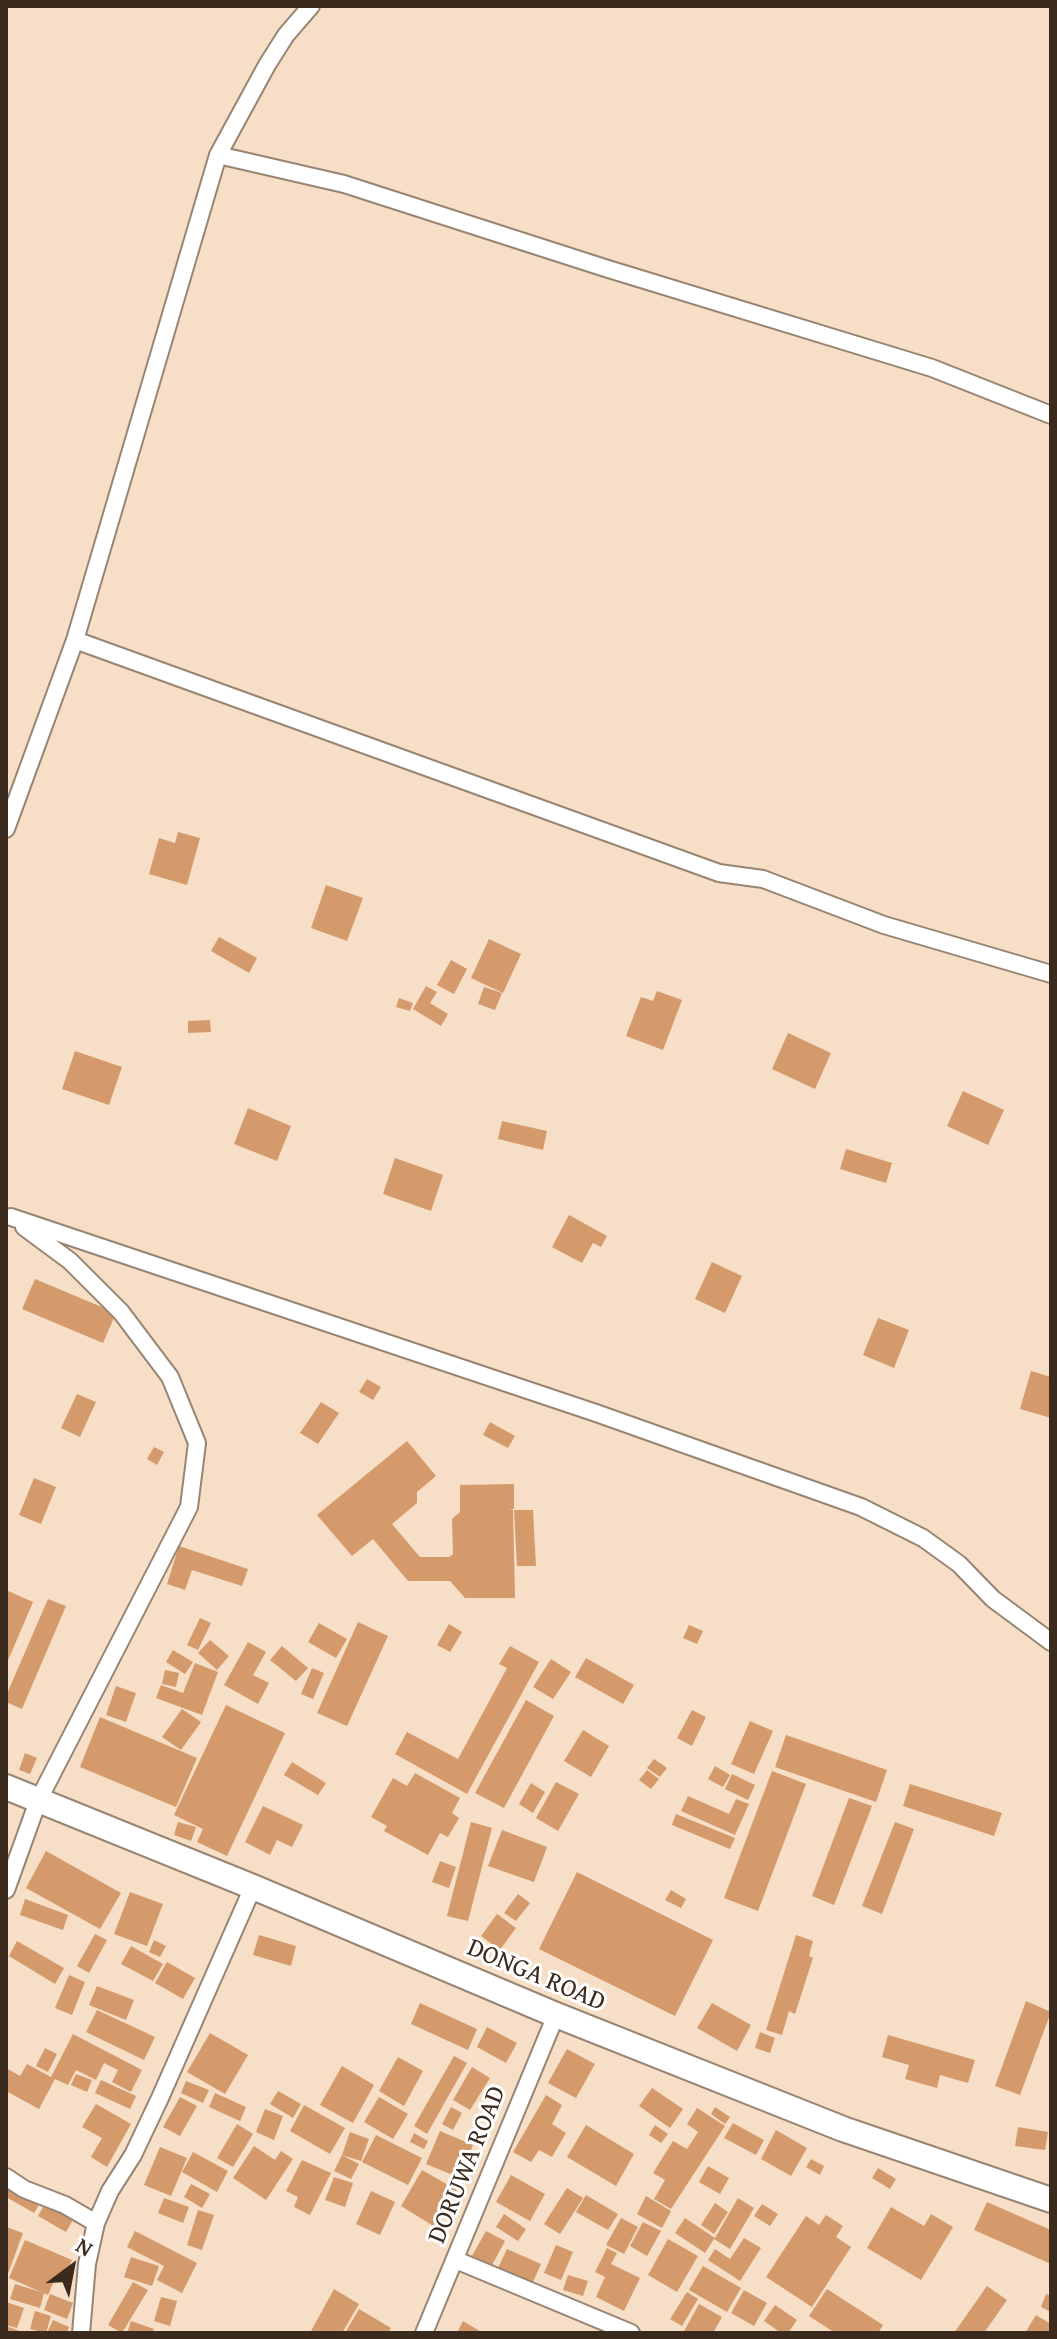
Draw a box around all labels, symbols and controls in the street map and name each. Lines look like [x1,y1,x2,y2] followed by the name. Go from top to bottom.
[462,1933,610,2019] street label: DONGA ROAD
[422,2082,514,2248] street label: DORUWA ROAD
[32,2227,112,2307] north arrow
[70,2229,99,2264] text: N

